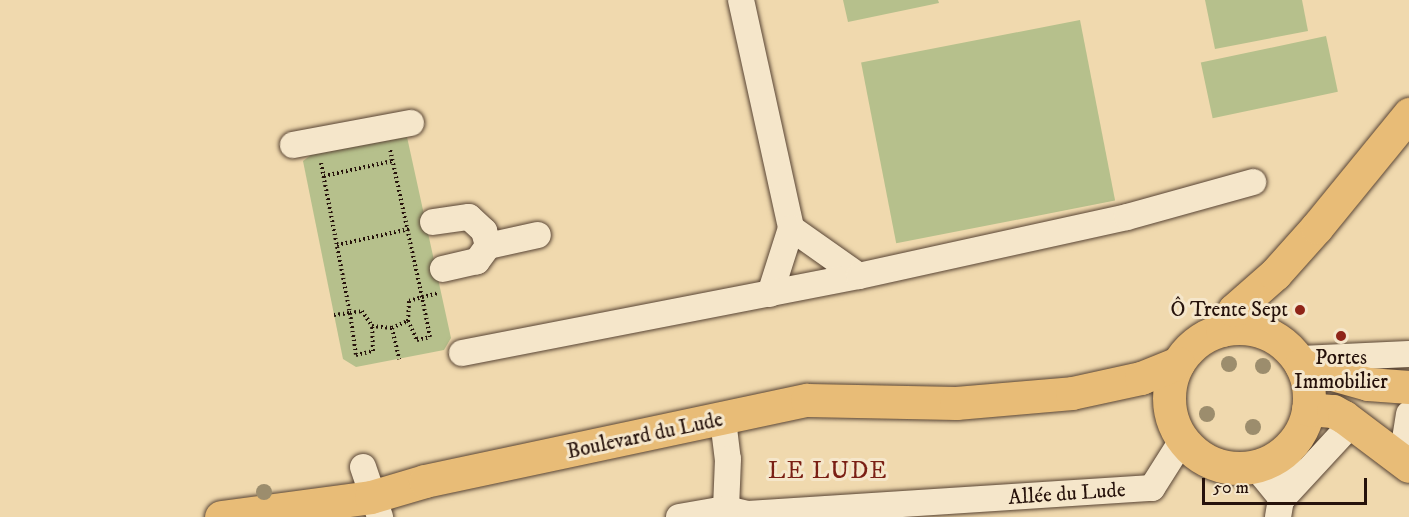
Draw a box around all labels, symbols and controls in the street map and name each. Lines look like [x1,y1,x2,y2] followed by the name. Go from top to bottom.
[1171,297,1288,323] place label: Ô Trente Sept
[1293,303,1307,317] marker: Ô Trente Sept
[1334,329,1348,343] marker: Portes Immobilier
[1294,345,1388,395] place label: Portes Immobilier
[565,407,725,465] street label: Boulevard du Lude
[768,458,888,486] district label: LE LUDE
[1205,466,1370,504] scale bar
[1008,477,1126,511] street label: Allée du Lude
[1213,477,1249,499] text: 50 m

